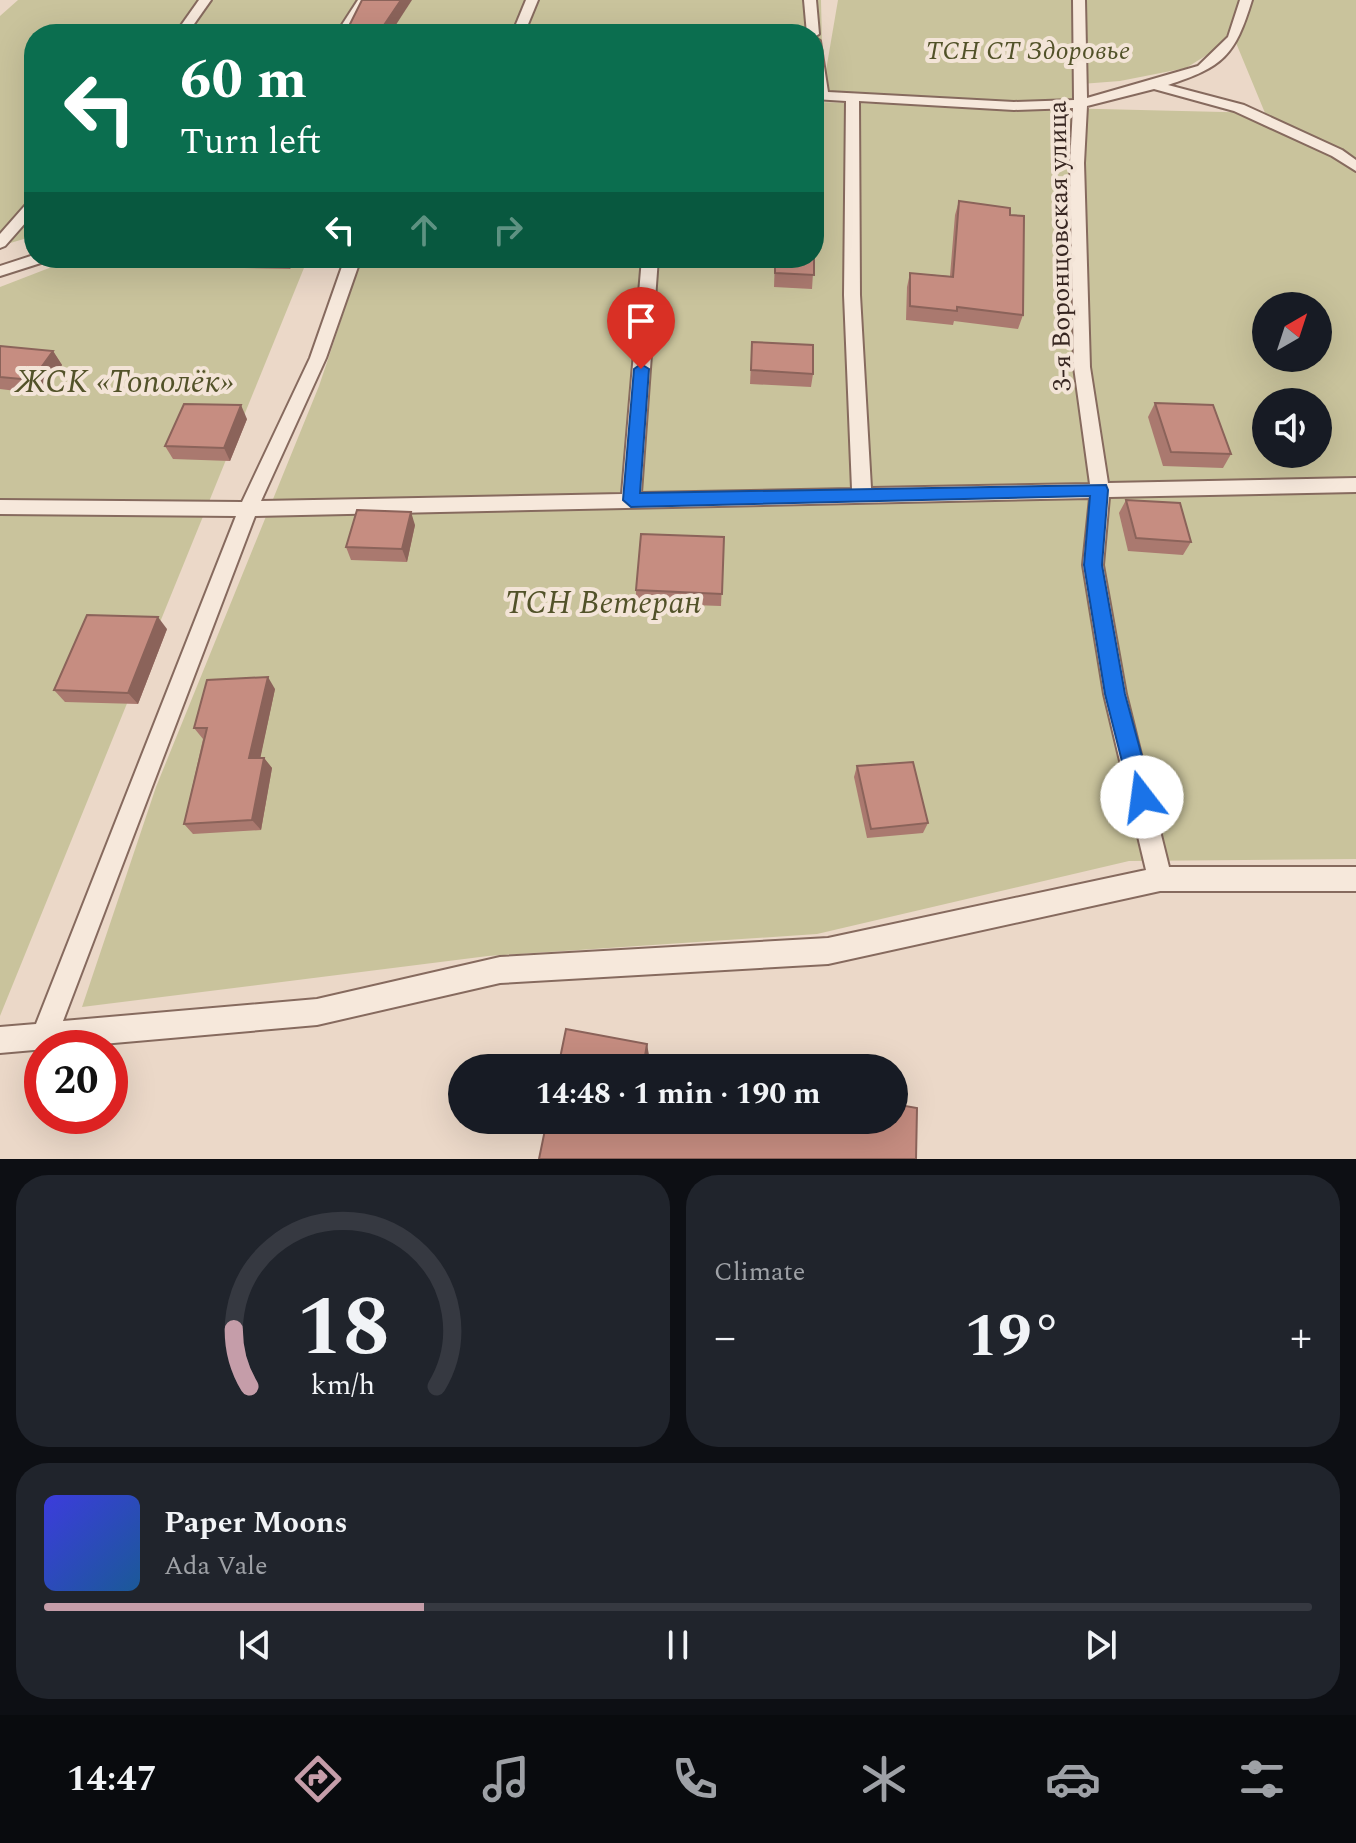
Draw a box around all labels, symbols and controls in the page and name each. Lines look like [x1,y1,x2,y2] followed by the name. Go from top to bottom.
[926,31,1130,71] park label: ТСН СТ Здоровье
[180,38,307,123] text: 60 m
[48,56,152,160] icon: left
[1037,100,1083,392] street label: 3-я Воронцовская улица
[180,115,321,170] text: Turn left
[318,208,362,252] icon: left
[402,208,446,252] icon: ahead
[486,208,530,252] icon: right
[607,287,675,369] pin
[1252,292,1332,372] north arrow
[1252,292,1332,468] map controls
[619,299,663,343] icon: arrive
[14,358,233,407] park label: ЖСК «Тополёк»
[1252,388,1332,468] button: sound
[505,579,701,628] park label: ТСН Ветеран
[1100,755,1184,839] position arrow
[24,1030,128,1134] speed limit sign: 20
[535,1071,821,1117] text: 14:48 · 1 min · 190 m
[714,1252,805,1292] text: Climate
[296,1265,390,1392] text: 18
[964,1291,1062,1383] text: 19°
[714,1304,736,1371] text: −
[1290,1304,1312,1371] text: +
[311,1364,375,1407] text: km/h
[164,1500,348,1546] text: Paper Moons
[164,1546,267,1586] text: Ada Vale
[233,1623,277,1667] icon: previous
[656,1623,700,1667] icon: pause
[1079,1623,1123,1667] icon: next
[290,1751,346,1807] icon: directions
[478,1751,534,1807] icon: music
[667,1751,723,1807] icon: phone
[856,1751,912,1807] icon: climate
[1045,1751,1101,1807] icon: car
[1234,1751,1290,1807] icon: filters
[66,1752,157,1807] text: 14:47

